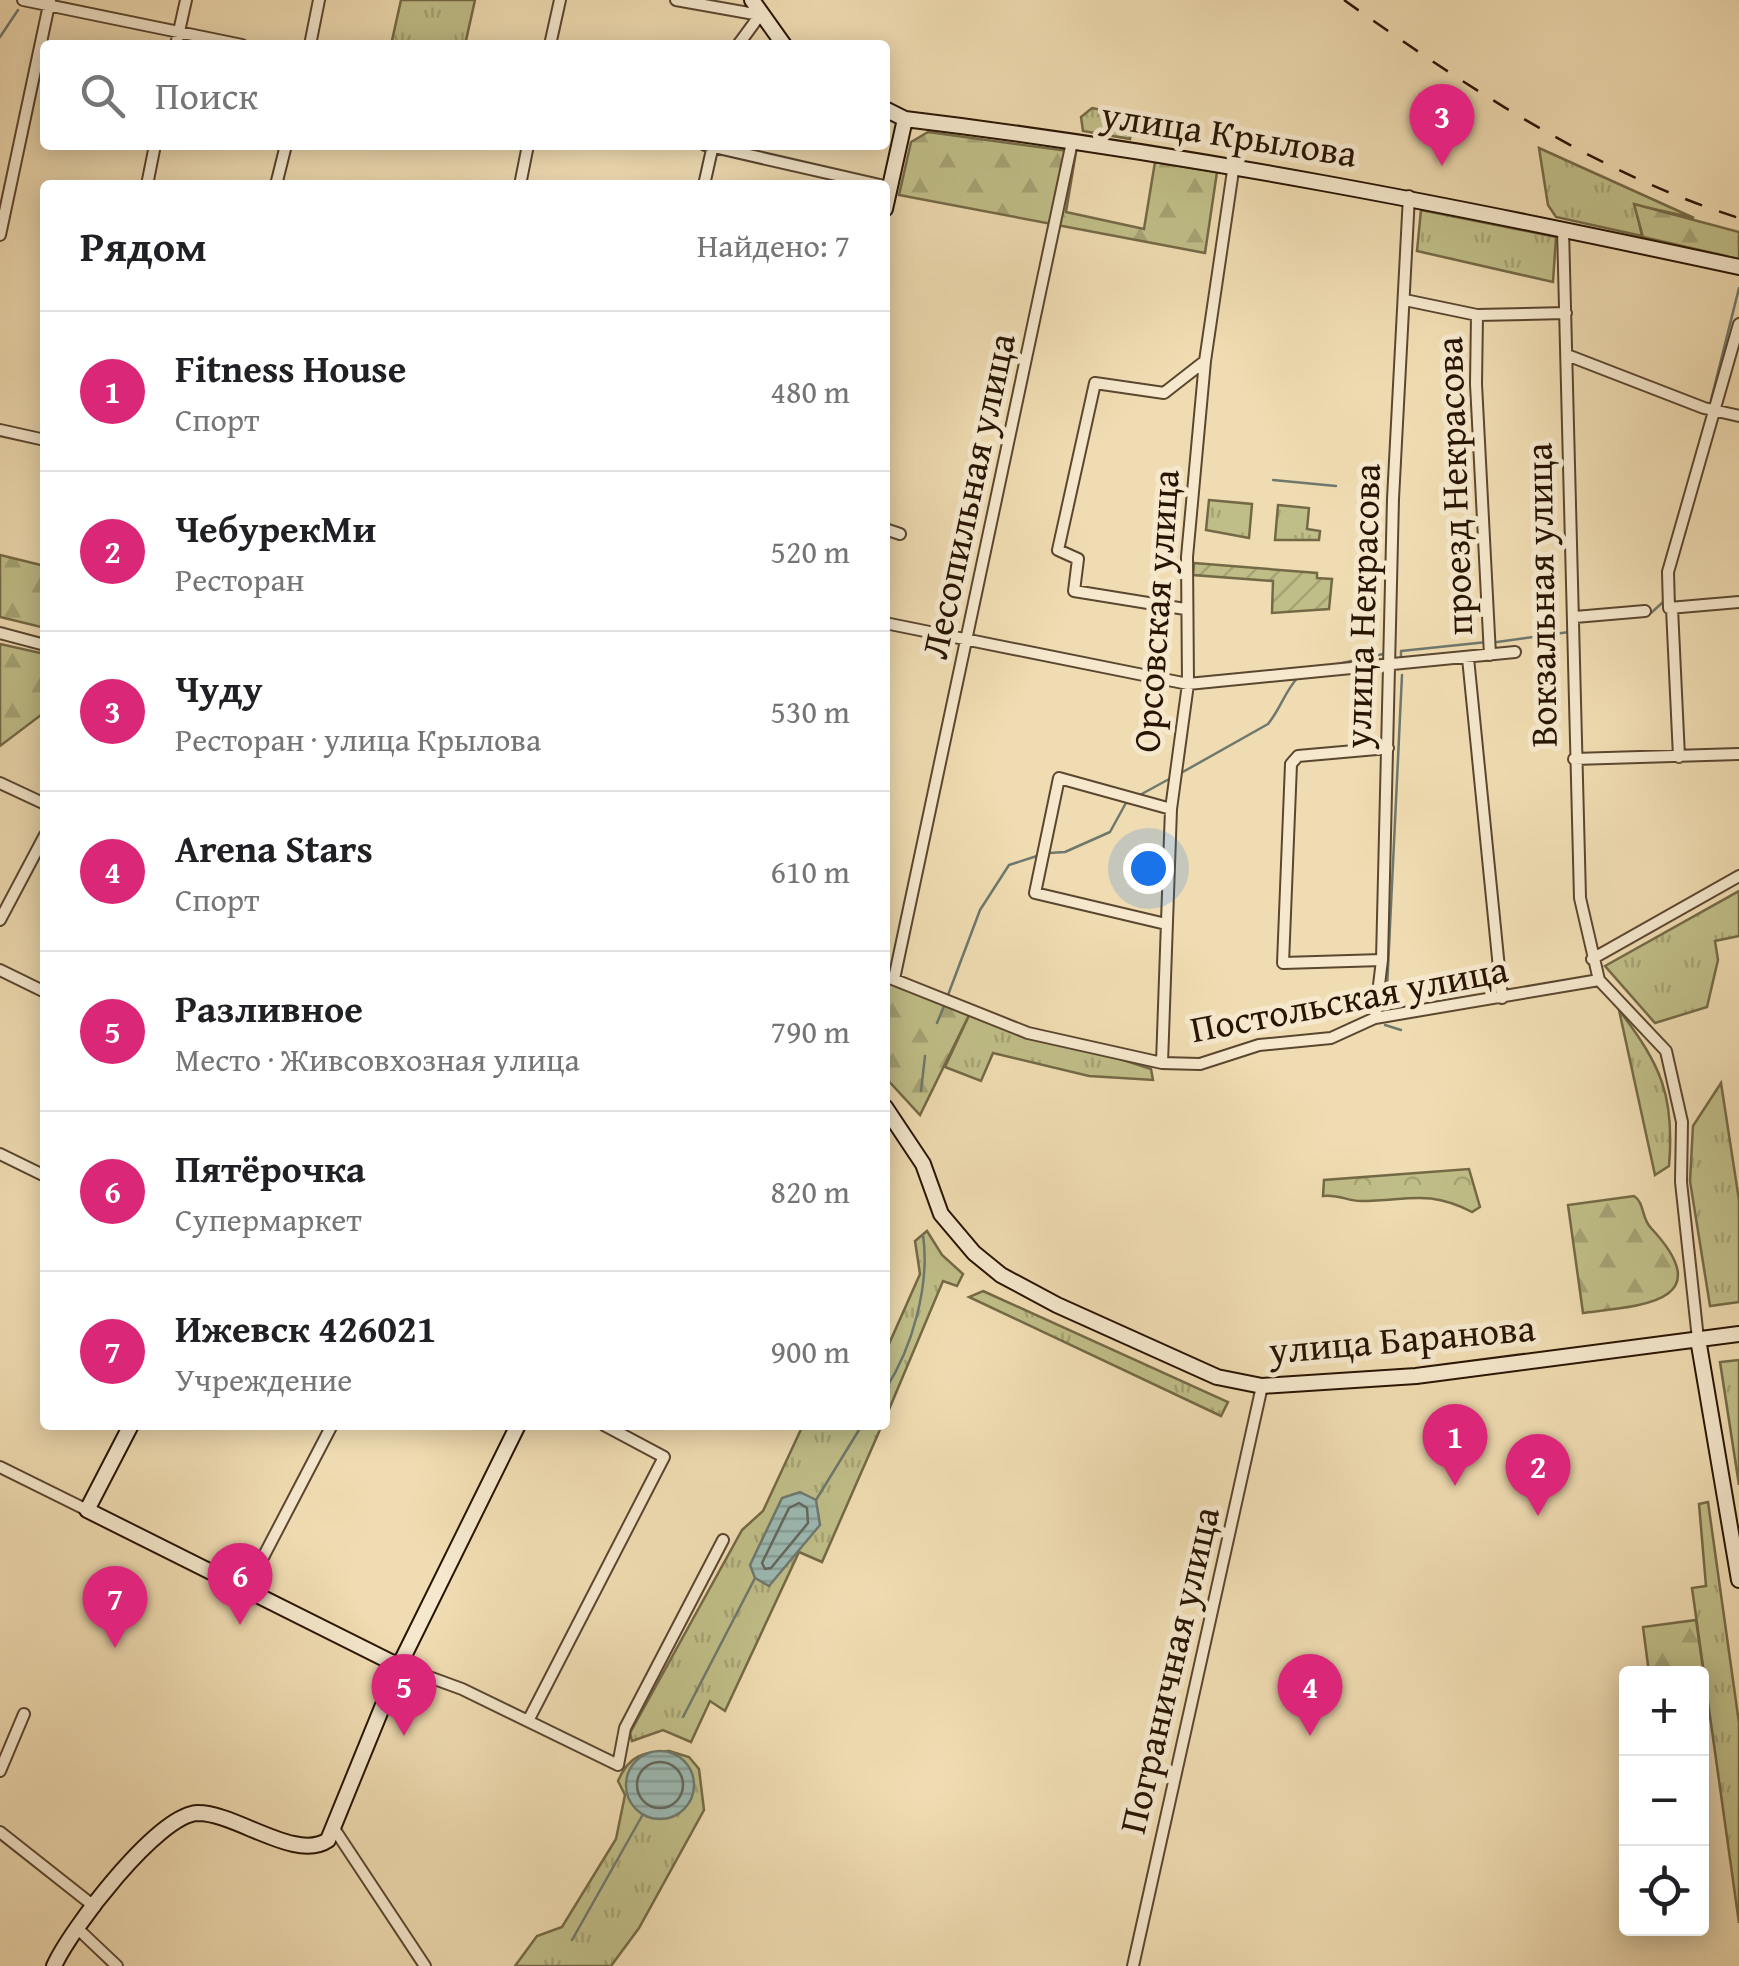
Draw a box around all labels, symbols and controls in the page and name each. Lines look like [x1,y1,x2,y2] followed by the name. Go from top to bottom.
[40,40,890,150] search box
[155,67,258,123] text: Поиск
[75,68,130,123] icon: search
[1410,84,1474,166] pin: 3
[1096,85,1361,181] street label: улица Крылова
[80,215,207,276] text: Рядом
[697,222,850,269] text: Найдено: 7
[905,328,1029,664] street label: Лесопильная улица
[1420,336,1486,636] street label: проезд Некрасова
[175,340,406,396] text: Fitness House
[104,368,121,415] text: 1
[771,368,850,415] text: 480 m
[175,396,259,443] text: Спорт
[1509,442,1571,748] street label: Вокзальная улица
[1328,462,1394,751] street label: улица Некрасова
[1117,468,1193,754] street label: Орсовская улица
[175,500,376,556] text: ЧебурекМи
[104,528,121,575] text: 2
[771,528,850,575] text: 520 m
[175,556,304,603] text: Ресторан
[175,660,263,716] text: Чуду
[104,688,121,735] text: 3
[771,688,850,735] text: 530 m
[175,716,541,763] text: Ресторан · улица Крылова
[175,820,373,876] text: Arena Stars
[1123,843,1174,894] your location
[104,848,121,895] text: 4
[771,848,850,895] text: 610 m
[175,876,259,923] text: Спорт
[1185,940,1512,1056] street label: Постольская улица
[175,980,363,1036] text: Разливное
[104,1008,121,1055] text: 5
[771,1008,850,1055] text: 790 m
[175,1036,580,1083] text: Место · Живсовхозная улица
[175,1140,365,1196] text: Пятёрочка
[104,1168,121,1215] text: 6
[771,1168,850,1215] text: 820 m
[175,1196,362,1243] text: Супермаркет
[1265,1298,1537,1378] street label: улица Баранова
[175,1300,436,1356] text: Ижевск 426021
[104,1328,121,1375] text: 7
[771,1328,850,1375] text: 900 m
[175,1356,352,1403] text: Учреждение
[1422,1404,1488,1486] pin: 1
[1506,1434,1570,1516] pin: 2
[1103,1501,1233,1839] street label: Пограничная улица
[208,1542,272,1625] pin: 6
[82,1566,148,1648] pin: 7
[372,1654,436,1736] pin: 5
[1278,1654,1342,1736] pin: 4
[1619,1666,1709,1936] map controls
[1619,1666,1709,1756] button: +
[1619,1756,1709,1846] button: −
[1619,1846,1709,1936] button: locate

